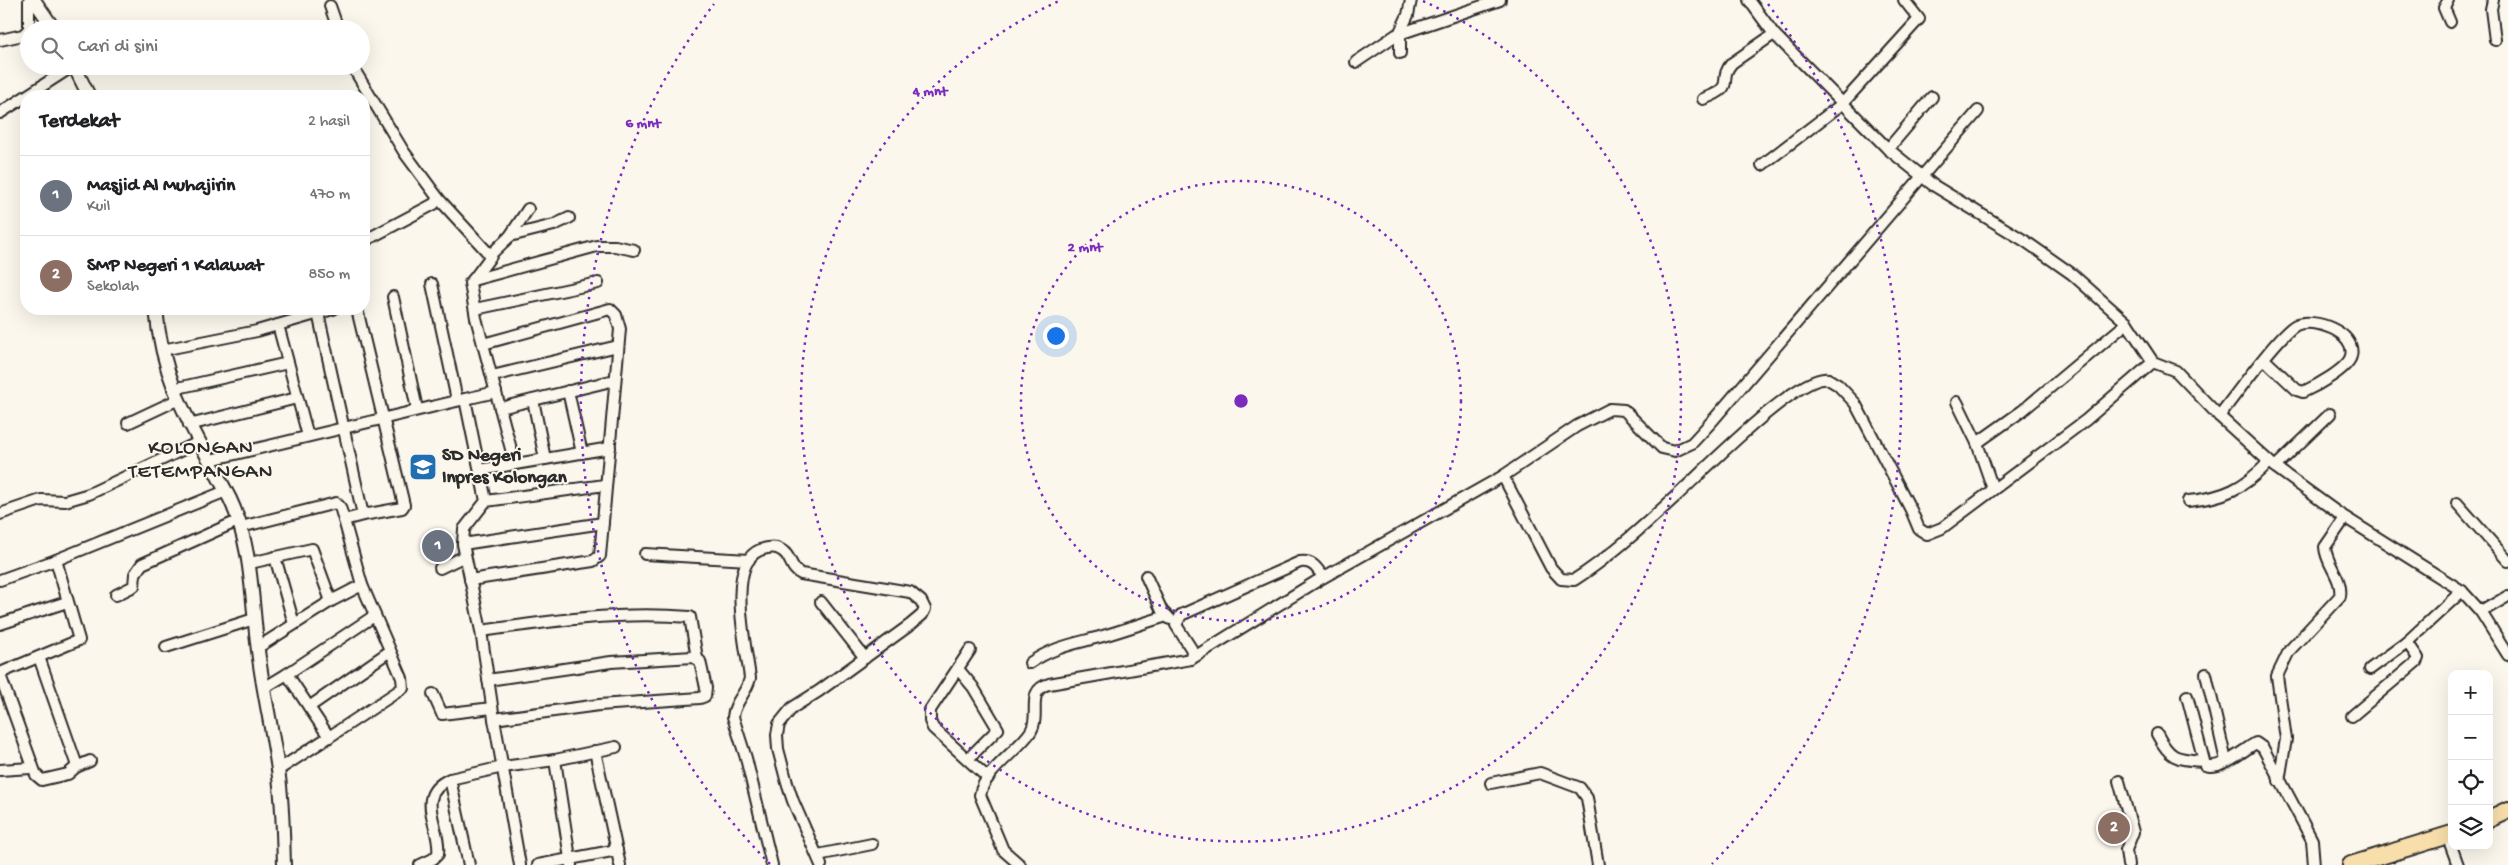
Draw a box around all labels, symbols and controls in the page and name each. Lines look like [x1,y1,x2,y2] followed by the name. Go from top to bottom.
[20,20,370,75] search box
[38,34,66,62] icon: search
[78,36,158,59] text: Cari di sini
[912,83,949,101] text: 4 mnt
[40,110,119,135] text: Terdekat
[308,113,350,132] text: 2 hasil
[625,115,662,133] text: 6 mnt
[87,175,235,198] text: Masjid Al Muhajirin
[53,186,59,205] text: 1
[310,186,350,205] text: 470 m
[87,198,110,217] text: Kuil
[1068,239,1104,257] text: 2 mnt
[87,255,263,278] text: SMP Negeri 1 Kalawat
[52,266,60,285] text: 2
[309,266,350,285] text: 850 m
[87,278,139,297] text: Sekolah
[1043,323,1069,349] your location
[1232,392,1250,410] centre of rings
[128,437,273,486] district label: KOLONGAN TETEMPANGAN
[442,445,568,490] place label: SD Negeri Inpres Kolongan
[408,452,438,482] school or university icon: SD Negeri Inpres Kolongan
[422,527,454,565] pin: 1
[2448,670,2493,850] map controls
[2448,670,2493,715] button: +
[2448,715,2493,760] button: −
[2448,760,2493,805] button: locate
[2448,805,2493,850] button: layers
[2098,809,2130,847] pin: 2

